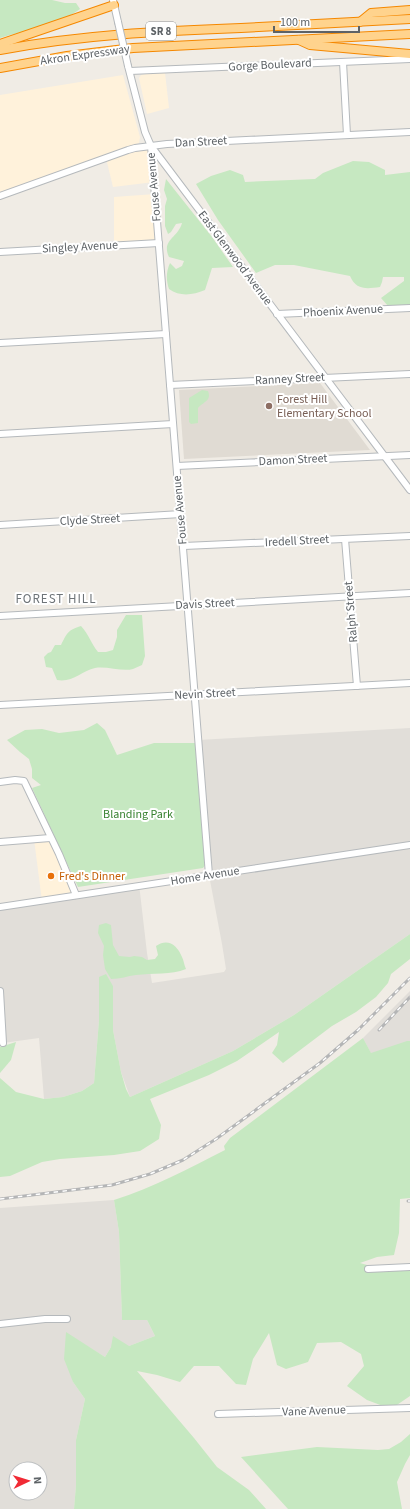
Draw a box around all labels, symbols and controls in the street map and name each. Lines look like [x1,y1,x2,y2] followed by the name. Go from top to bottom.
[274,8,359,34] scale bar
[280,14,310,31] text: 100 m
[146,22,176,40] road number: SR 8
[39,40,131,70] street label: Akron Expressway
[228,54,312,76] street label: Gorge Boulevard
[174,132,228,152] street label: Dan Street
[143,152,165,222] street label: Fouse Avenue
[194,207,276,309] street label: East Glenwood Avenue
[42,237,118,257] street label: Singley Avenue
[303,300,383,322] street label: Phoenix Avenue
[255,369,325,389] street label: Ranney Street
[277,391,372,422] place label: Forest Hill Elementary School
[264,401,274,411] marker: Forest Hill Elementary School
[258,450,328,470] street label: Damon Street
[169,475,191,545] street label: Fouse Avenue
[59,510,121,530] street label: Clyde Street
[264,531,330,551] street label: Iredell Street
[340,581,362,643] street label: Ralph Street
[16,590,96,608] district label: FOREST HILL
[175,594,235,614] street label: Davis Street
[174,684,236,704] street label: Nevin Street
[103,806,173,823] park label: Blanding Park
[169,862,241,890] street label: Home Avenue
[59,868,126,885] place label: Fred's Dinner
[46,871,56,881] marker: Fred's Dinner
[282,1401,346,1421] street label: Vane Avenue
[8,1461,48,1501] north arrow
[30,1476,45,1485] text: N

